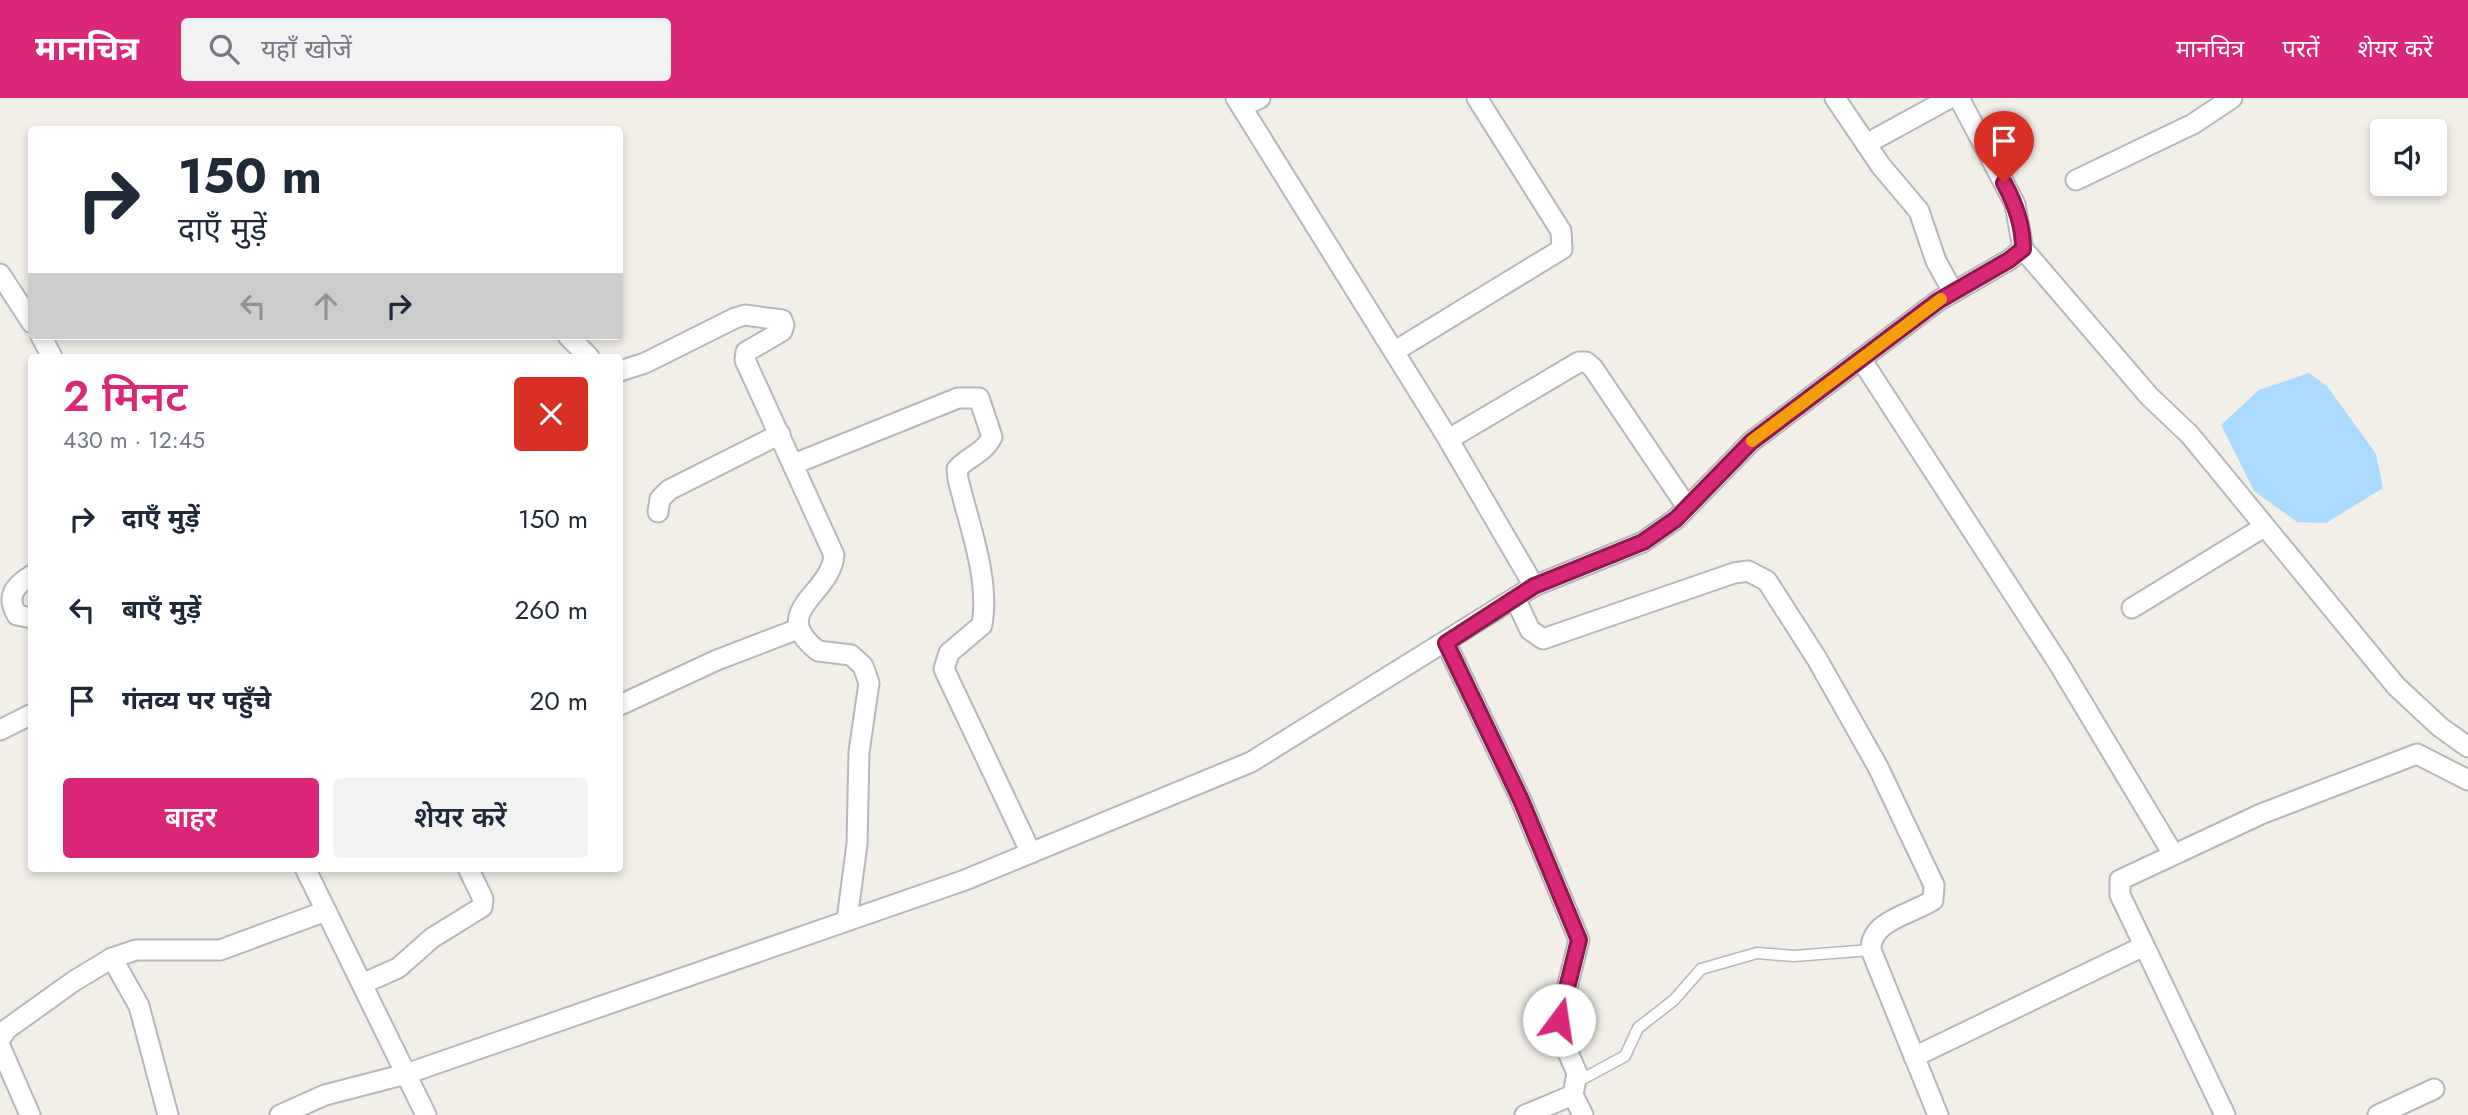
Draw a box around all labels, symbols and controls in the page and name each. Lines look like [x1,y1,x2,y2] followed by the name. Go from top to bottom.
[181,18,671,81] search box
[35,25,139,72] text: मानचित्र
[205,30,243,68] icon: search
[261,30,352,68] text: यहाँ खोजें
[2176,31,2244,66] text: मानचित्र
[2282,31,2319,66] text: परतें
[2357,31,2433,66] text: शेयर करें
[1974,111,2034,183] pin
[2370,119,2447,196] map controls
[2370,119,2447,196] button: sound
[1985,122,2023,160] icon: arrive
[178,141,322,211] text: 150 m
[63,154,154,245] icon: right
[178,206,267,252] text: दाएँ मुड़ें
[234,287,272,325] icon: left
[307,287,345,325] icon: ahead
[380,287,418,325] icon: right
[63,366,187,427] text: 2 मिनट
[514,377,588,451] button: close
[63,423,205,457] text: 430 m · 12:45
[122,499,200,537] text: दाएँ मुड़ें
[63,500,101,538] icon: right
[518,500,588,538] text: 150 m
[122,590,201,628] text: बाएँ मुड़ें
[63,591,101,629] icon: left
[515,591,588,629] text: 260 m
[122,681,271,719] text: गंतव्य पर पहुँचे
[63,682,101,720] icon: arrive
[530,682,588,720] text: 20 m
[63,778,319,858] button: बाहर
[333,778,588,858] button: शेयर करें
[1522,983,1596,1057] position arrow

